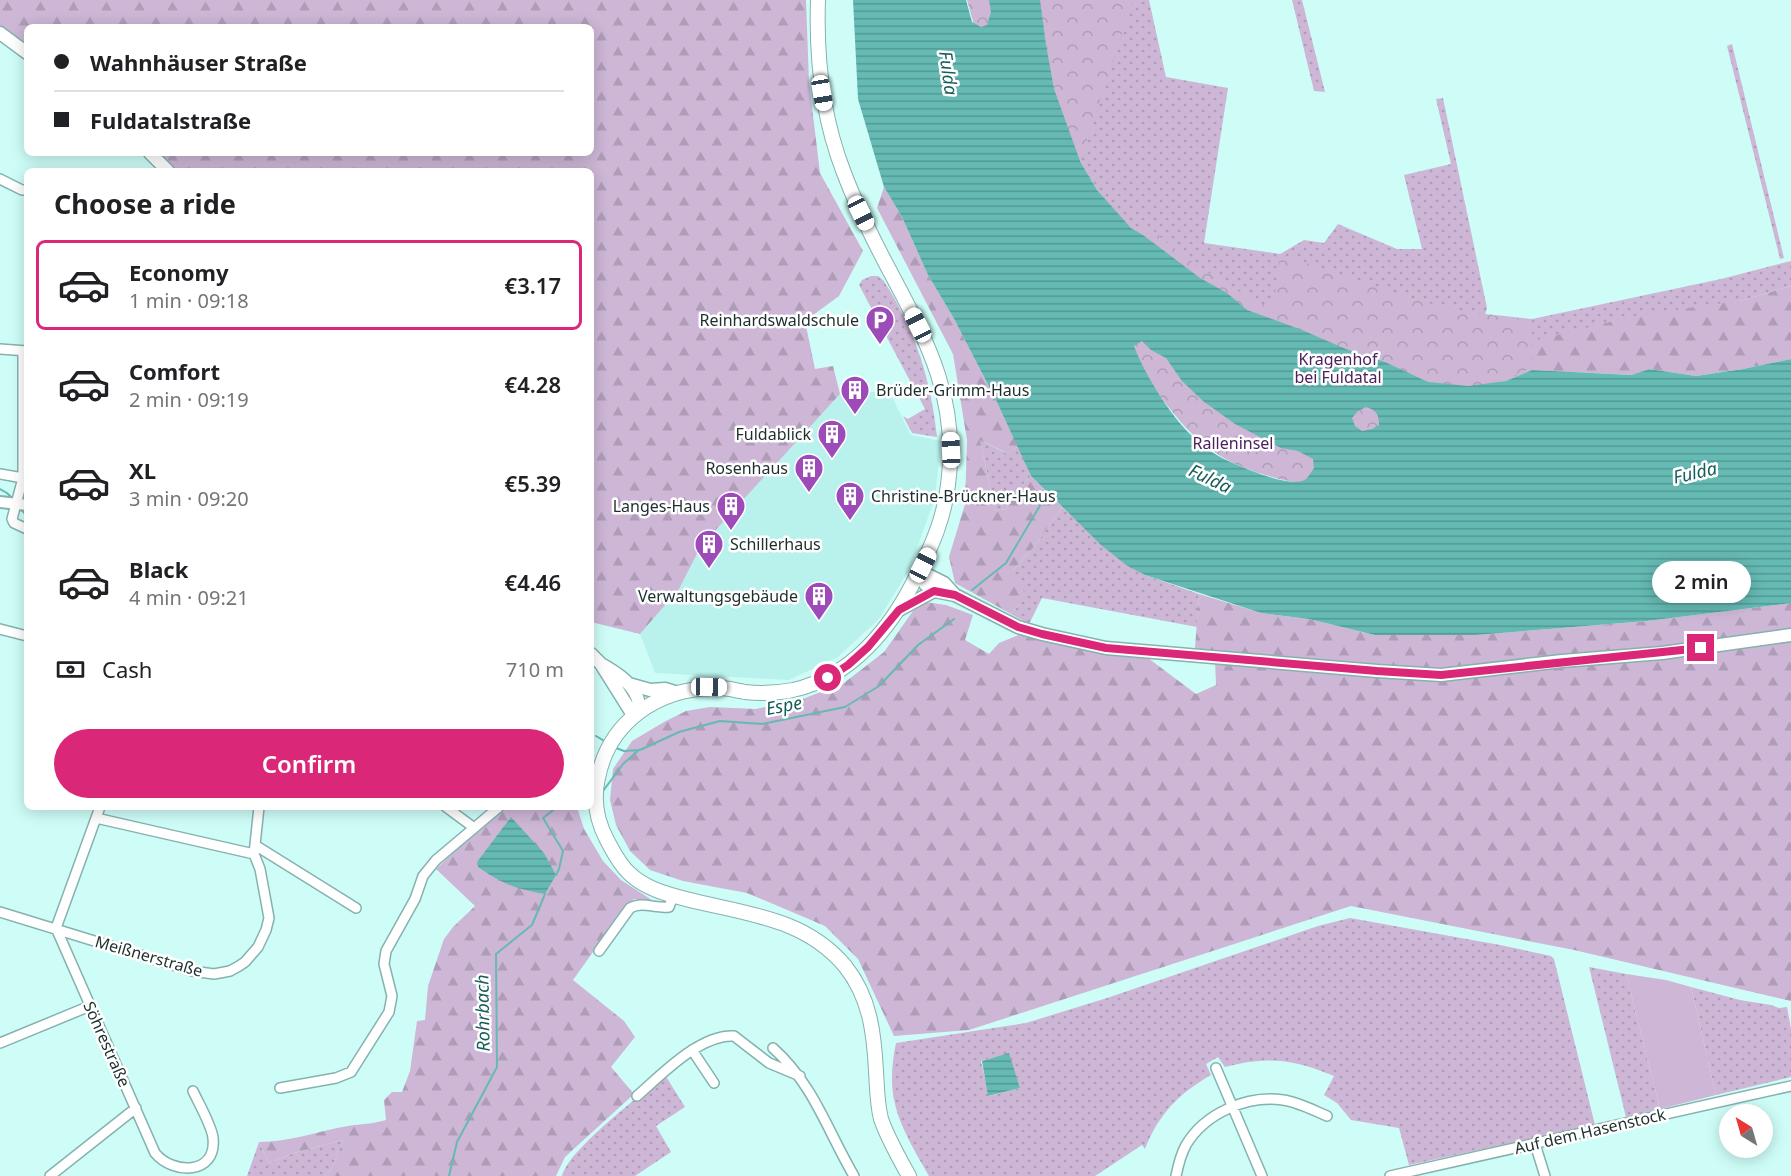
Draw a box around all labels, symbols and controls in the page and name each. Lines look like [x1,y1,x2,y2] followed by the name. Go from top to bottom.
[90,47,307,77] text: Wahnhäuser Straße
[934,49,964,96] water label: Fulda
[810,74,834,112] car
[90,105,251,135] text: Fuldatalstraße
[54,185,236,222] text: Choose a ride
[845,193,877,233] car
[129,257,228,287] text: Economy
[57,258,111,312] icon: car
[505,270,561,300] text: €3.17
[129,287,249,314] text: 1 min · 09:18
[864,304,896,346] parking icon: Reinhardswaldschule
[902,305,934,345] car
[700,309,859,331] place label: Reinhardswaldschule
[1294,348,1382,388] park label: Kragenhof bei Fuldatal
[129,356,220,386] text: Comfort
[57,357,111,411] icon: car
[505,369,561,399] text: €4.28
[839,374,871,416] building icon: Brüder-Grimm-Haus
[876,379,1029,401] place label: Brüder-Grimm-Haus
[129,386,249,413] text: 2 min · 09:19
[816,418,848,460] building icon: Fuldablick
[736,423,811,445] place label: Fuldablick
[941,432,961,468] car
[1193,432,1273,454] park label: Ralleninsel
[793,452,825,494] building icon: Rosenhaus
[129,455,156,485] text: XL
[1670,455,1719,489] water label: Fulda
[57,456,111,510] icon: car
[705,457,788,479] place label: Rosenhaus
[1185,458,1236,498] water label: Fulda
[505,468,561,498] text: €5.39
[834,480,866,522] building icon: Christine-Brückner-Haus
[129,485,249,512] text: 3 min · 09:20
[871,485,1056,507] place label: Christine-Brückner-Haus
[715,490,747,532] building icon: Langes-Haus
[613,495,710,517] place label: Langes-Haus
[693,528,725,570] building icon: Schillerhaus
[730,533,821,555] place label: Schillerhaus
[907,545,939,585] car
[129,554,188,584] text: Black
[57,555,111,609] icon: car
[1652,561,1750,603] callout: 2 min
[505,567,561,597] text: €4.46
[1674,568,1729,595] text: 2 min
[803,580,835,622] building icon: Verwaltungsgebäude
[129,584,249,611] text: 4 min · 09:21
[638,585,798,607] place label: Verwaltungsgebäude
[1687,634,1714,661] route end
[54,653,87,686] icon: cash
[102,654,152,684] text: Cash
[506,656,564,683] text: 710 m
[814,664,841,691] route start
[691,678,727,696] car
[764,690,804,720] water label: Espe
[54,729,564,798] button: Confirm
[93,930,205,982] street label: Meißnerstraße
[469,974,495,1052] water label: Rohrbach
[78,998,136,1090] street label: Söhrestraße
[1512,1103,1668,1159] street label: Auf dem Hasenstock
[1719,1104,1773,1158] north arrow
[1719,1104,1773,1158] map controls

